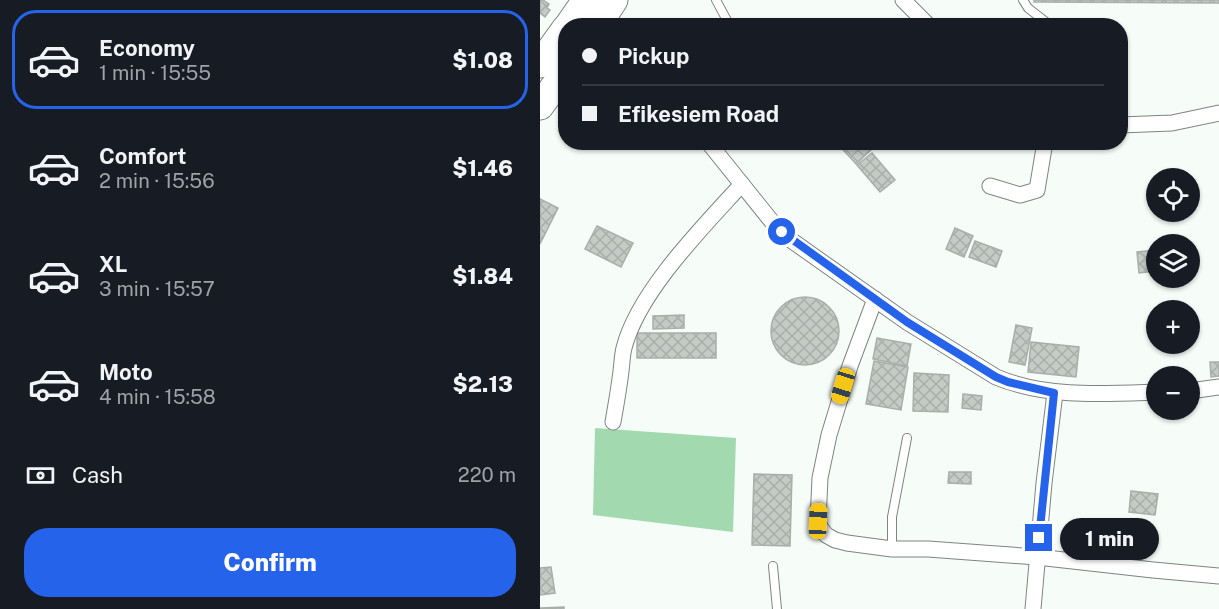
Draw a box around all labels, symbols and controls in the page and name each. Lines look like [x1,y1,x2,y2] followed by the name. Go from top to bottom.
[27,33,81,87] icon: car
[99,35,195,61] text: Economy
[618,43,689,69] text: Pickup
[452,47,513,73] text: $1.08
[99,61,211,85] text: 1 min · 15:55
[618,101,779,127] text: Efikesiem Road
[27,141,81,195] icon: car
[99,143,186,169] text: Comfort
[452,155,513,181] text: $1.46
[1146,168,1200,420] map controls
[1146,168,1200,222] button: locate
[99,169,215,193] text: 2 min · 15:56
[768,218,795,245] route start
[1146,234,1200,288] button: layers
[27,249,81,303] icon: car
[99,251,127,277] text: XL
[452,263,513,289] text: $1.84
[99,277,215,301] text: 3 min · 15:57
[1146,300,1200,354] button: +
[27,357,81,411] icon: car
[99,359,153,385] text: Moto
[829,366,857,406] car
[1146,366,1200,420] button: −
[452,371,513,397] text: $2.13
[99,385,216,409] text: 4 min · 15:58
[24,459,57,492] icon: cash
[72,462,123,488] text: Cash
[458,463,516,487] text: 220 m
[808,503,828,539] car
[1060,517,1159,559] callout: 1 min
[1025,524,1052,551] route end
[1085,527,1134,551] text: 1 min
[24,528,516,597] button: Confirm

